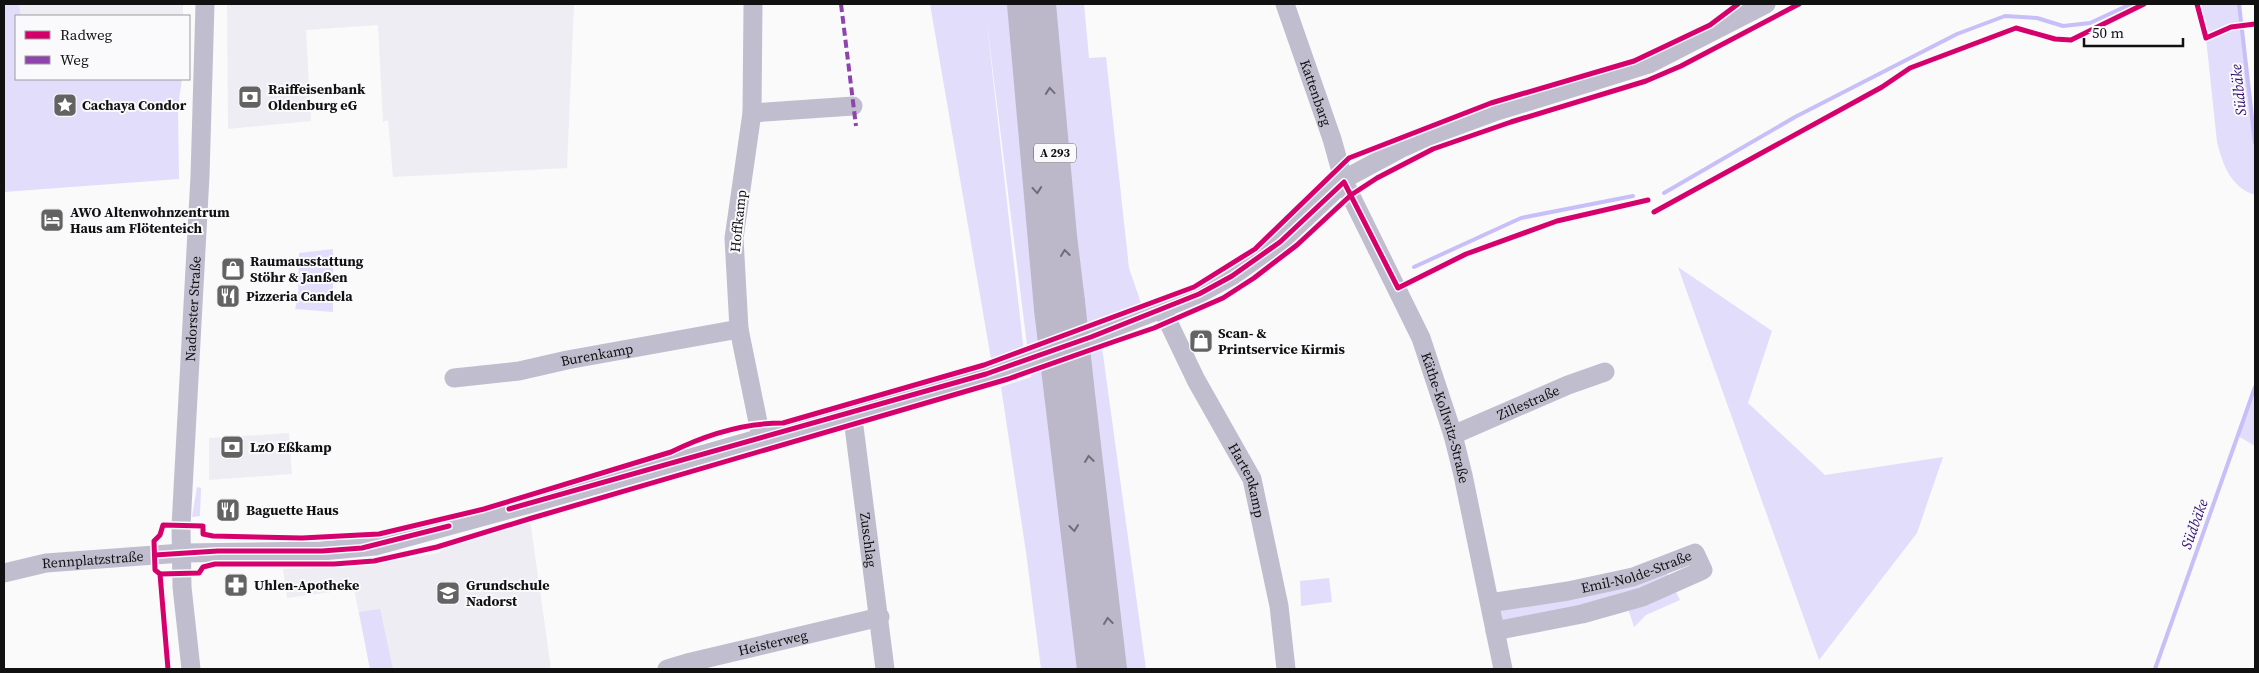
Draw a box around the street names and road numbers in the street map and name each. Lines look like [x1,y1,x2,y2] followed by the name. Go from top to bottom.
[1295,57,1337,129] street label: Kattenbarg
[1034,144,1076,162] road number: A 293
[725,189,751,253] street label: Hoffkamp
[180,256,206,362] street label: Nadorster Straße
[559,338,635,371] street label: Burenkamp
[1416,350,1474,485] street label: Käthe-Kollwitz-Straße
[1494,380,1563,425] street label: Zillestraße
[1223,439,1270,520] street label: Hartenkamp
[855,511,882,569] street label: Zuschlag
[1579,545,1695,598] street label: Emil-Nolde-Straße
[41,546,144,573] street label: Rennplatzstraße
[736,625,809,661] street label: Heisterweg

